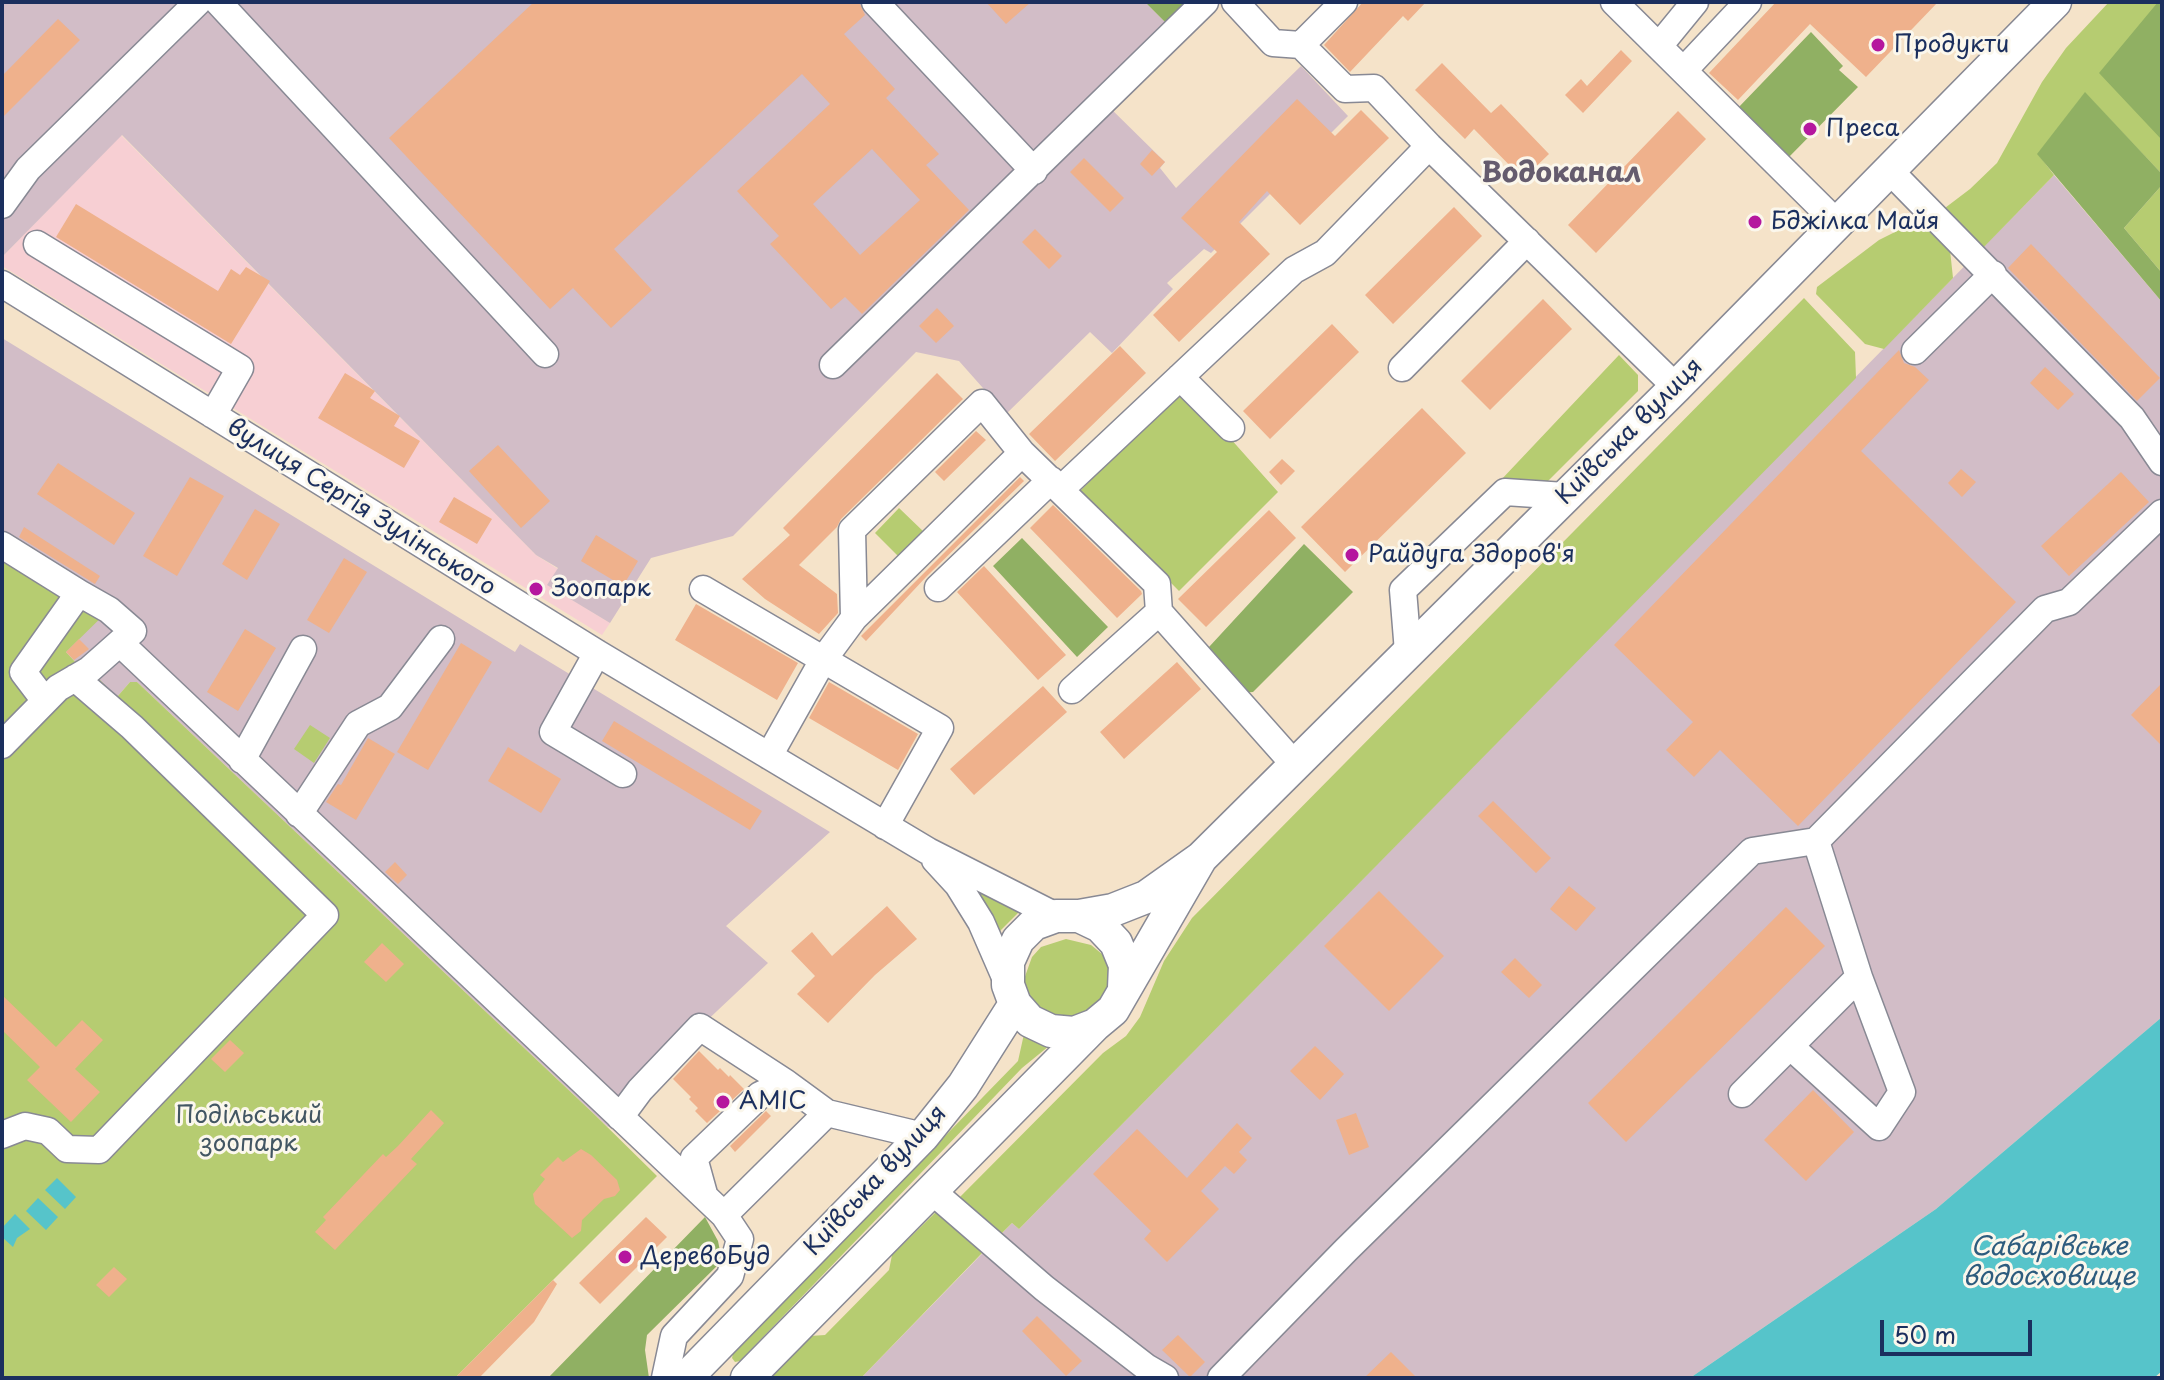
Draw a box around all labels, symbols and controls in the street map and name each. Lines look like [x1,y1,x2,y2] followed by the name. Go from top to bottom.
[1894,31,2009,59] place label: Продукти
[1869,36,1887,54] marker: Продукти
[1826,115,1900,143] place label: Преса
[1801,120,1819,138] marker: Преса
[1481,157,1641,191] district label: Водоканал
[1771,208,1940,236] place label: Бджілка Майя
[1746,213,1764,231] marker: Бджілка Майя
[1551,353,1709,511] street label: Київська вулиця
[221,413,501,603] street label: вулиця Сергія Зулінського
[1368,541,1575,569] place label: Райдуга Здоров'я
[1343,546,1361,564] marker: Райдуга Здоров'я
[552,575,651,603] place label: Зоопарк
[527,580,545,598] marker: Зоопарк
[739,1088,807,1116] place label: АМІС
[714,1093,732,1111] marker: АМІС
[799,1100,953,1262] street label: Київська вулиця
[176,1102,322,1158] park label: Подільський зоопарк
[1962,1232,2136,1294] water label: Сабарівське водосховище
[641,1243,770,1271] place label: ДеревоБуд
[616,1248,634,1266] marker: ДеревоБуд
[1884,1304,2036,1354] scale bar
[1894,1316,1956,1352] text: 50 m

